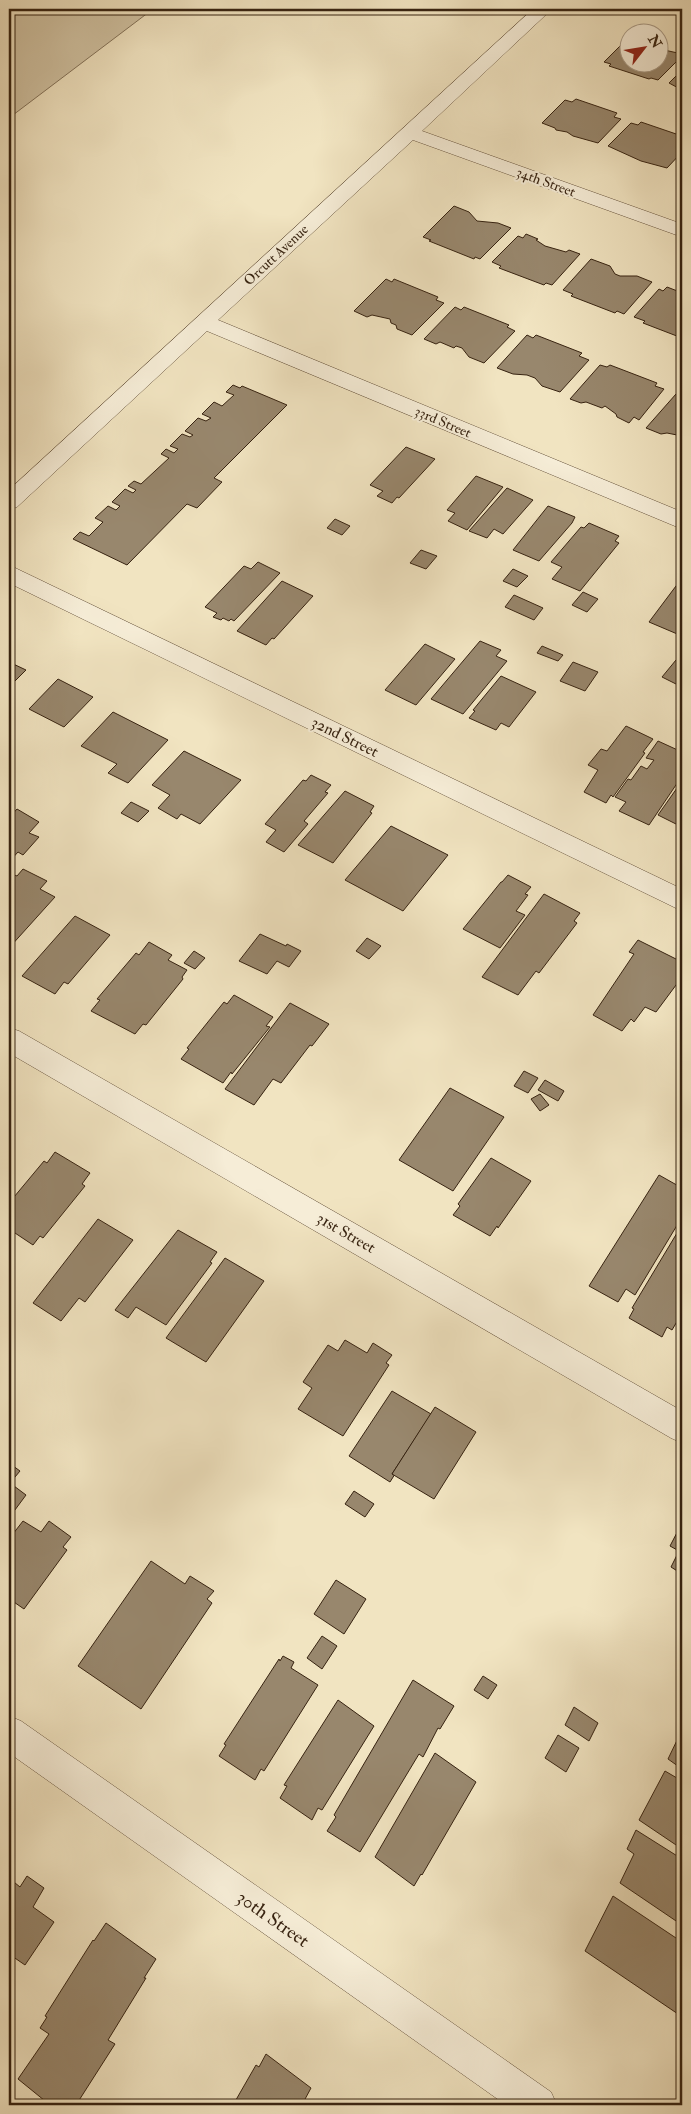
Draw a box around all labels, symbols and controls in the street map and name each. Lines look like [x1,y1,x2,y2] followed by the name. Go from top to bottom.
[618,22,668,72] north arrow
[644,31,665,52] text: N
[514,164,578,201] street label: 34th Street
[240,221,312,289] street label: Orcutt Avenue
[412,403,474,442] street label: 33rd Street
[308,712,382,762] street label: 32nd Street
[313,1208,379,1258] street label: 31st Street
[232,1885,314,1953] street label: 30th Street

